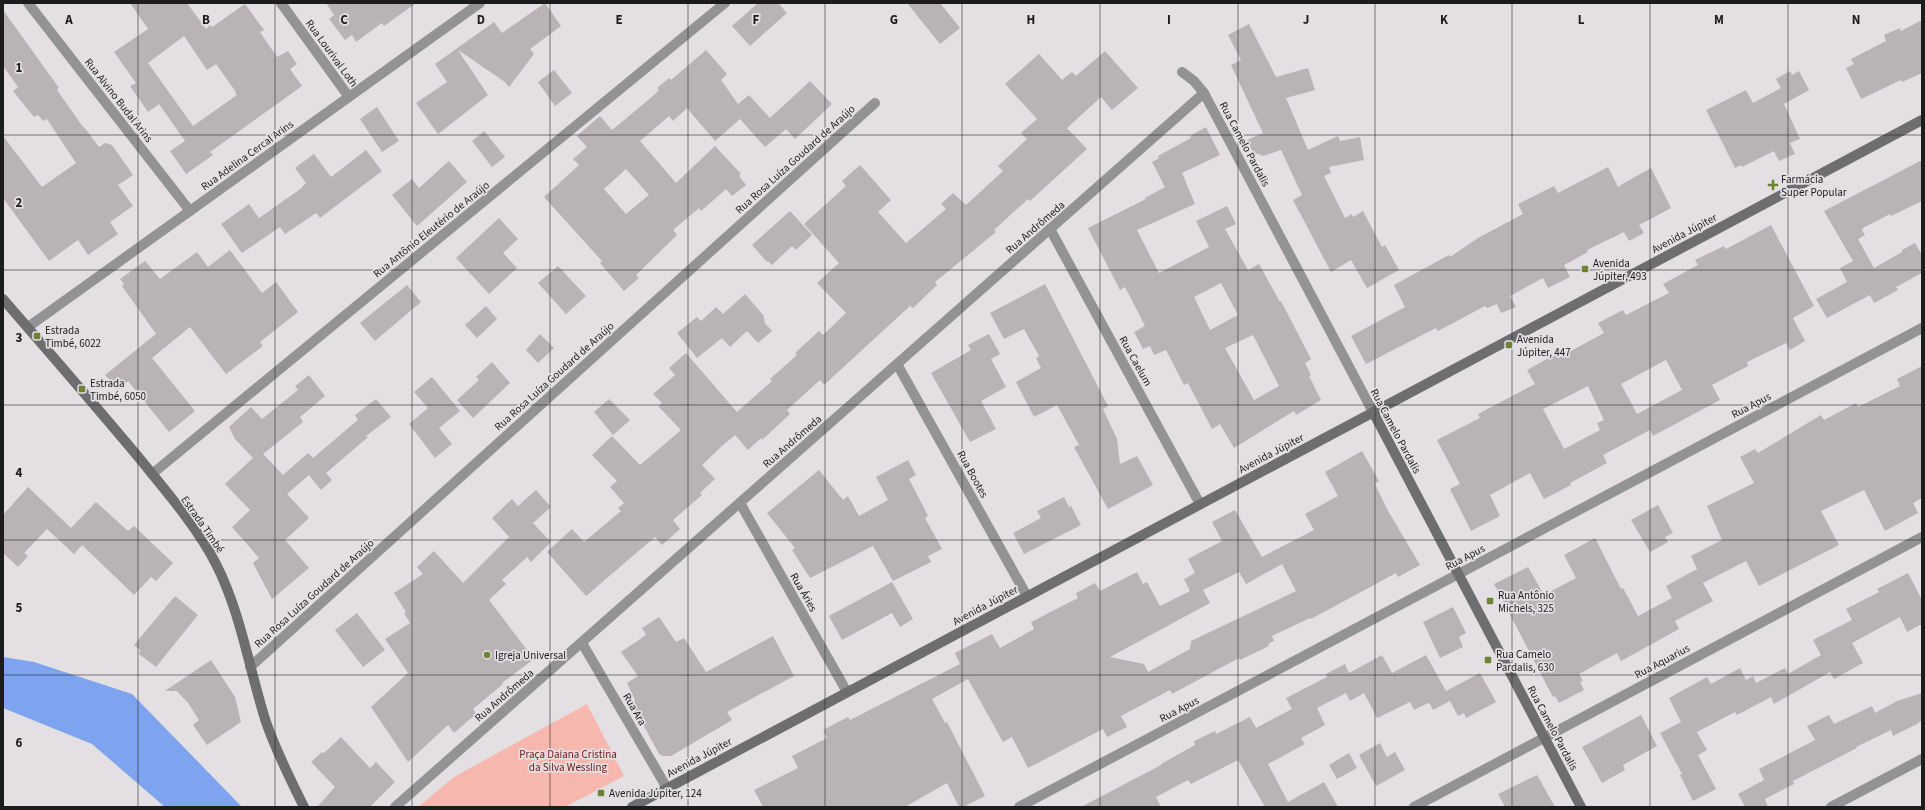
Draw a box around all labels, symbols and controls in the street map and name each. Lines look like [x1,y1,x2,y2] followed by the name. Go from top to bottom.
[64,11,73,29] text: A
[202,11,210,29] text: B
[340,11,348,29] text: C
[477,11,485,29] text: D
[615,11,623,29] text: E
[753,11,760,29] text: F
[890,11,898,29] text: G
[1027,11,1035,29] text: H
[1167,11,1171,29] text: I
[1303,11,1309,29] text: J
[1440,11,1449,29] text: K
[1578,11,1585,29] text: L
[1714,11,1724,29] text: M
[1852,11,1860,29] text: N
[302,17,361,90] street label: Rua Lourival Loth
[81,55,156,146] street label: Rua Alvino Budal Arins
[16,59,23,77] text: 1
[1216,99,1273,190] street label: Rua Camelo Pardalis
[732,101,858,217] street label: Rua Rosa Luíza Goudard de Araújo
[198,117,297,194] street label: Rua Adelina Cercal Arins
[1781,172,1847,200] place label: Farmácia Super Popular
[370,178,493,281] street label: Rua Antônio Eleutério de Araújo
[1768,180,1778,190] marker: Farmácia Super Popular
[16,194,23,212] text: 2
[1002,197,1068,257] street label: Rua Andrômeda
[1649,210,1720,257] street label: Avenida Júpiter
[1593,256,1647,284] place label: Avenida Júpiter, 493
[1580,264,1590,274] marker: Avenida Júpiter, 493
[491,318,617,434] street label: Rua Rosa Luíza Goudard de Araújo
[45,323,101,351] place label: Estrada Timbé, 6022
[16,329,23,347] text: 3
[32,331,42,341] marker: Estrada Timbé, 6022
[1517,332,1571,360] place label: Avenida Júpiter, 447
[1116,333,1156,389] street label: Rua Caelum
[1504,340,1514,350] marker: Avenida Júpiter, 447
[90,376,146,404] place label: Estrada Timbé, 6050
[77,384,87,394] marker: Estrada Timbé, 6050
[1367,386,1424,477] street label: Rua Camelo Pardalis
[1729,389,1774,422] street label: Rua Apus
[759,411,825,471] street label: Rua Andrômeda
[1236,430,1307,477] street label: Avenida Júpiter
[953,448,992,501] street label: Rua Bootes
[16,464,23,482] text: 4
[177,493,228,556] street label: Estrada Timbé
[251,535,377,651] street label: Rua Rosa Luíza Goudard de Araújo
[1443,541,1488,574] street label: Rua Apus
[786,570,821,615] street label: Rua Áries
[950,582,1021,629] street label: Avenida Júpiter
[1498,588,1554,616] place label: Rua Antônio Michels, 325
[1485,596,1495,606] marker: Rua Antônio Michels, 325
[16,599,23,617] text: 5
[1632,640,1693,682] street label: Rua Aquarius
[1496,647,1554,675] place label: Rua Camelo Pardalis, 630
[495,648,566,663] place label: Igreja Universal
[482,650,492,660] marker: Igreja Universal
[1483,655,1493,665] marker: Rua Camelo Pardalis, 630
[471,665,537,725] street label: Rua Andrômeda
[1524,683,1581,774] street label: Rua Camelo Pardalis
[619,690,650,728] street label: Rua Ara
[1157,693,1202,726] street label: Rua Apus
[16,734,23,752] text: 6
[664,734,735,781] street label: Avenida Júpiter
[519,747,617,775] park label: Praça Daiana Cristina da Silva Wessling
[609,786,702,801] place label: Avenida Júpiter, 124
[596,788,606,798] marker: Avenida Júpiter, 124

